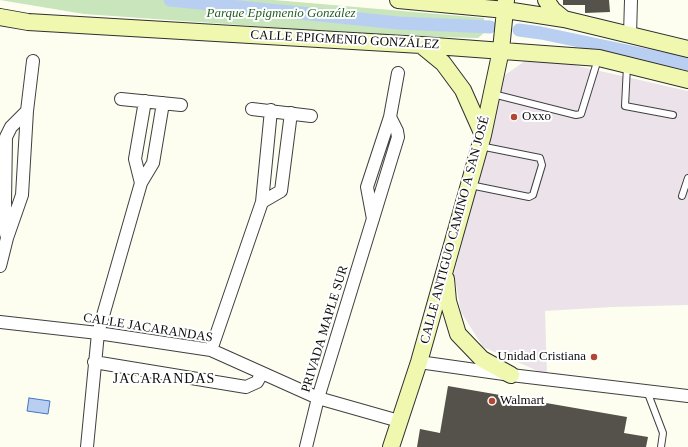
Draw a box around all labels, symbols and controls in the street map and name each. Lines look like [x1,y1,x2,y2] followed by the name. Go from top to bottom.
[207,6,355,22] park label: Parque Epigmenio González
[250,27,440,53] street label: CALLE EPIGMENIO GONZÁLEZ
[522,109,551,125] place label: Oxxo
[509,112,519,122] marker: Oxxo
[417,114,493,346] street label: CALLE ANTIGUO CAMINO A SAN JOSÉ
[298,264,352,394] street label: PRIVADA MAPLE SUR
[82,310,214,346] street label: CALLE JACARANDAS
[498,349,586,365] place label: Unidad Cristiana
[589,352,599,362] marker: Unidad Cristiana
[113,371,215,387] district label: JACARANDAS
[500,393,544,409] place label: Walmart
[487,396,497,406] marker: Walmart

